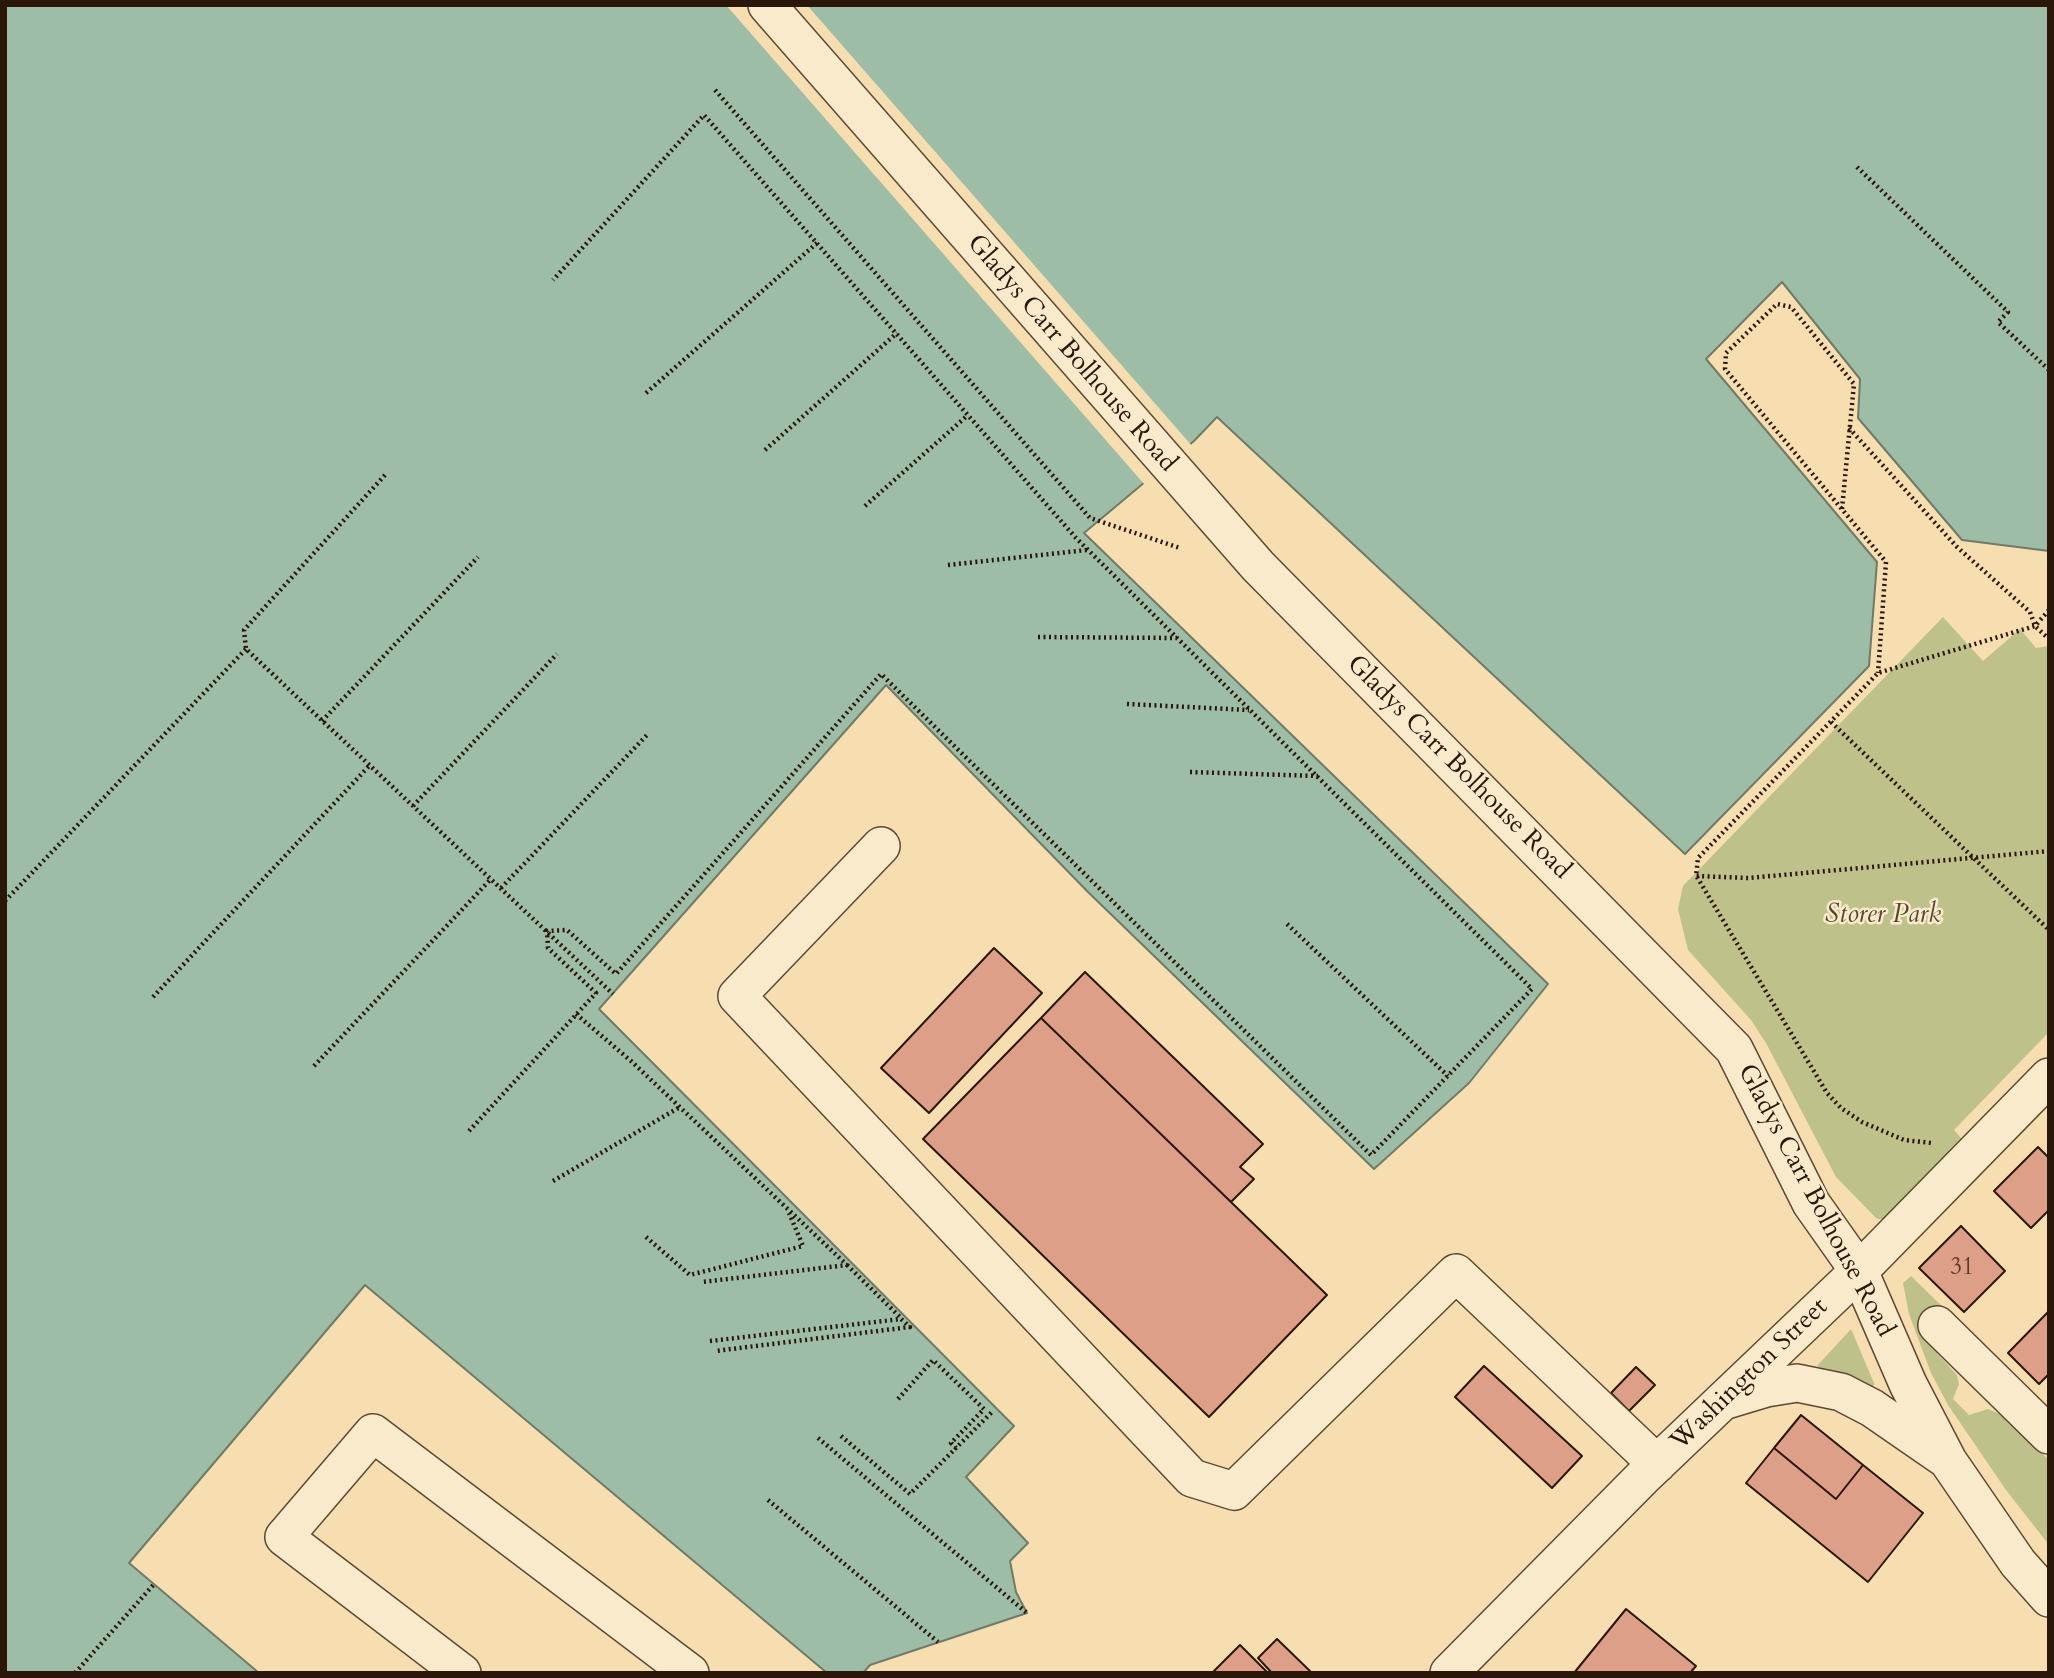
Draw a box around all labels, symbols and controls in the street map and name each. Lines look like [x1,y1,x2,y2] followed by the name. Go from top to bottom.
[959,229,1183,479] street label: Gladys Carr Bolhouse Road
[1339,649,1577,887] street label: Gladys Carr Bolhouse Road
[1825,900,1941,932] park label: Storer Park
[1730,1059,1900,1343] street label: Gladys Carr Bolhouse Road
[1950,1255,1974,1283] house number: 31
[1665,1292,1835,1458] street label: Washington Street

